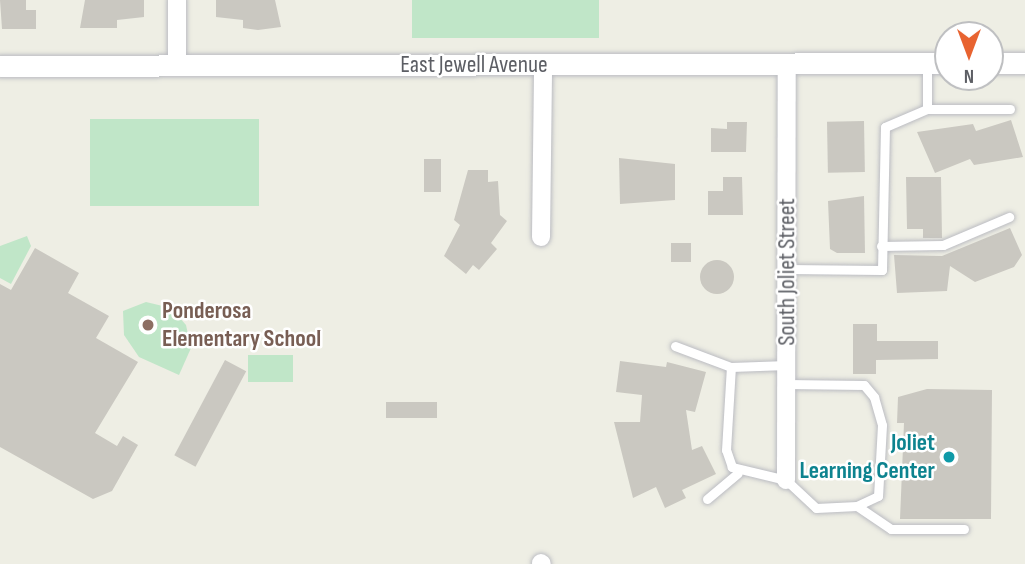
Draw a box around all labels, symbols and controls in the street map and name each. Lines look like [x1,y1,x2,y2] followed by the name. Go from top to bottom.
[934,21,1004,91] north arrow
[400,51,548,79] street label: East Jewell Avenue
[964,64,974,87] text: N
[773,198,801,346] street label: South Joliet Street
[162,297,321,353] place label: Ponderosa Elementary School
[140,317,156,333] marker: Ponderosa Elementary School
[799,429,935,485] place label: Joliet Learning Center
[941,449,957,465] marker: Joliet Learning Center

